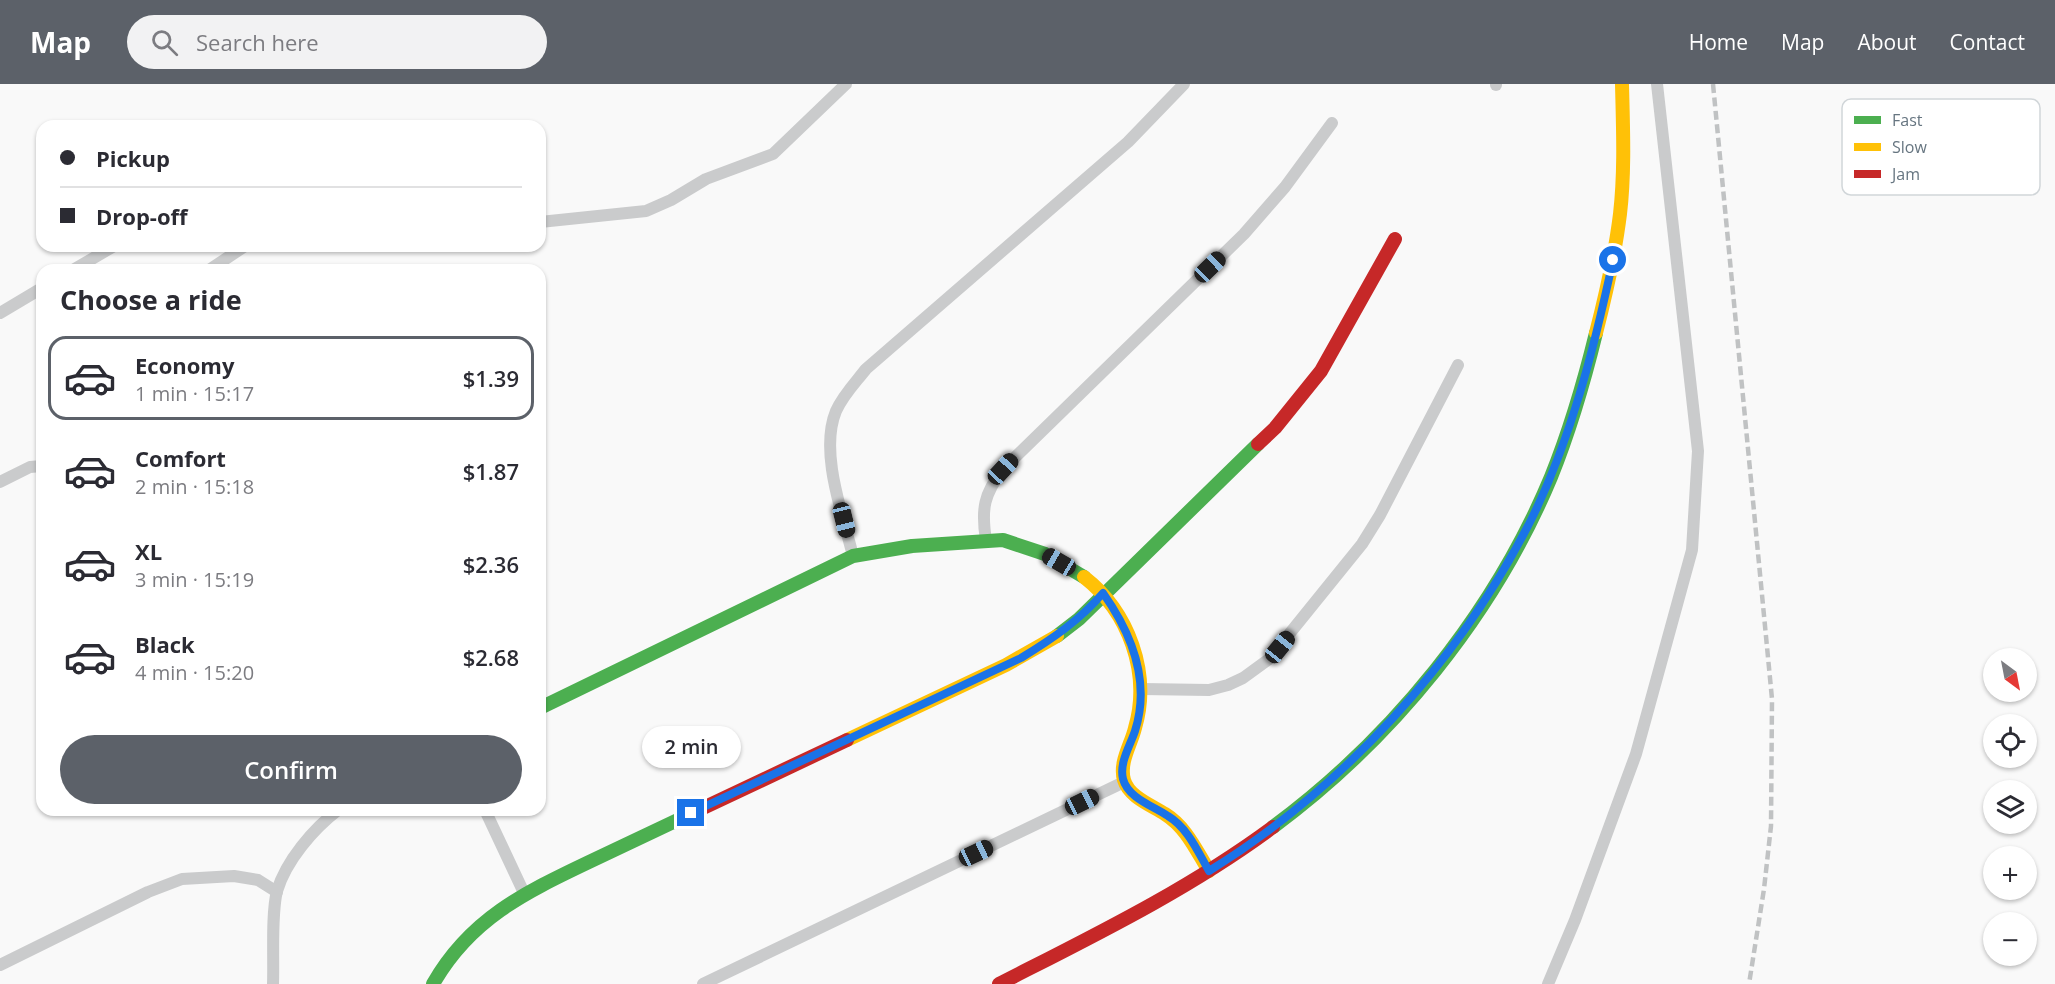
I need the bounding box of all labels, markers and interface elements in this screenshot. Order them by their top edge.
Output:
search box [127,15,547,69]
text: Map [30,23,91,61]
icon: search [148,26,181,59]
text: Search here [196,27,319,57]
text: Home [1689,28,1748,56]
text: Map [1781,28,1824,56]
text: About [1857,28,1917,56]
text: Contact [1950,28,2025,56]
legend [1842,99,2040,195]
text: Fast [1892,109,1923,131]
text: Slow [1892,136,1927,158]
text: Pickup [96,143,170,173]
text: Jam [1890,163,1920,185]
text: Drop-off [96,201,188,231]
route start [1599,246,1626,273]
car [1191,248,1229,286]
text: Choose a ride [60,281,242,318]
text: Economy [135,350,234,380]
icon: car [63,351,117,405]
text: $1.39 [463,363,519,393]
text: 1 min · 15:17 [135,380,254,407]
text: Comfort [135,443,226,473]
icon: car [63,444,117,498]
car [984,450,1022,488]
text: $1.87 [463,456,519,486]
text: 2 min · 15:18 [135,473,254,500]
car [831,500,857,540]
text: XL [135,536,162,566]
icon: car [63,537,117,591]
car [1039,545,1079,579]
text: $2.36 [463,549,519,579]
text: 3 min · 15:19 [135,566,254,593]
car [1262,627,1298,667]
text: Black [135,629,195,659]
icon: car [63,630,117,684]
text: $2.68 [463,642,519,672]
north arrow [1983,648,2037,702]
map controls [1983,648,2037,966]
text: 4 min · 15:20 [135,659,254,686]
button: locate [1983,714,2037,768]
callout: 2 min [642,726,740,768]
text: 2 min [665,733,719,760]
button: Confirm [60,735,522,804]
button: layers [1983,780,2037,834]
car [1062,786,1102,818]
route end [677,799,704,826]
car [956,837,996,869]
button: + [1983,846,2037,900]
button: − [1983,912,2037,966]

